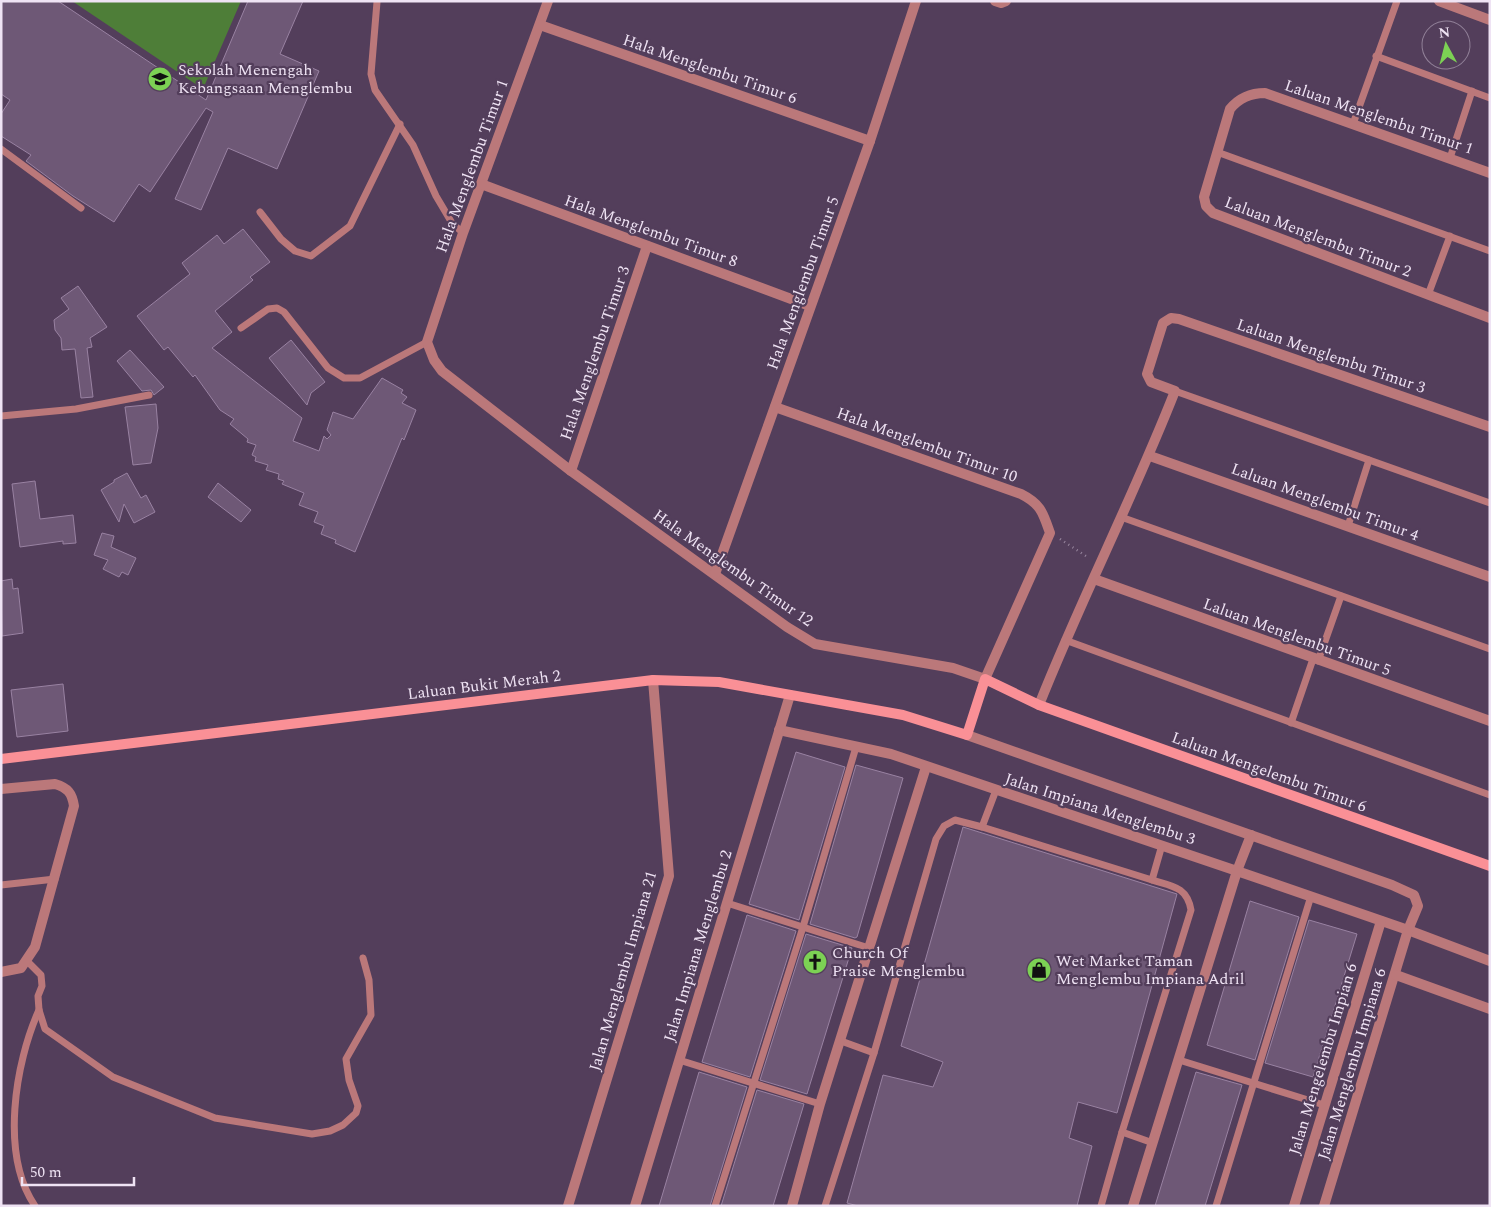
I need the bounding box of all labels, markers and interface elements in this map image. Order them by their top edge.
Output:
north arrow [1421,20,1471,70]
text: N [1438,21,1451,44]
street label: Hala Menglembu Timur 6 [620,28,800,110]
place label: Sekolah Menengah Kebangsaan Menglembu [178,58,352,100]
school or university icon: Sekolah Menengah Kebangsaan Menglembu [147,66,173,92]
street label: Laluan Menglembu Timur 1 [1281,73,1477,161]
street label: Hala Menglembu Timur 1 [429,76,515,256]
street label: Hala Menglembu Timur 8 [561,188,741,274]
street label: Laluan Menglembu Timur 2 [1221,190,1415,284]
street label: Hala Menglembu Timur 5 [760,193,846,373]
street label: Hala Menglembu Timur 3 [554,263,636,443]
street label: Laluan Menglembu Timur 3 [1233,312,1429,400]
street label: Hala Menglembu Timur 10 [833,401,1021,489]
street label: Laluan Menglembu Timur 4 [1228,457,1422,547]
street label: Hala Menglembu Timur 12 [648,503,818,633]
street label: Laluan Menglembu Timur 5 [1200,592,1394,682]
street label: Laluan Bukit Merah 2 [406,664,562,706]
street label: Laluan Mengelembu Timur 6 [1168,725,1370,819]
street label: Jalan Impiana Menglembu 3 [1002,767,1198,851]
street label: Jalan Impiana Menglembu 2 [657,847,739,1045]
street label: Jalan Menglembu Impiana 21 [583,868,663,1074]
place label: Church Of Praise Menglembu [832,941,965,983]
church icon: Church Of Praise Menglembu [802,949,828,975]
place label: Wet Market Taman Menglembu Impiana Adril [1056,949,1245,991]
shop icon: Wet Market Taman Menglembu Impiana Adril [1026,957,1052,983]
street label: Jalan Mengelembu Impian 6 [1282,960,1364,1158]
street label: Jalan Menglembu Impiana 6 [1311,965,1393,1163]
scale bar [22,1154,135,1186]
text: 50 m [30,1161,62,1184]

